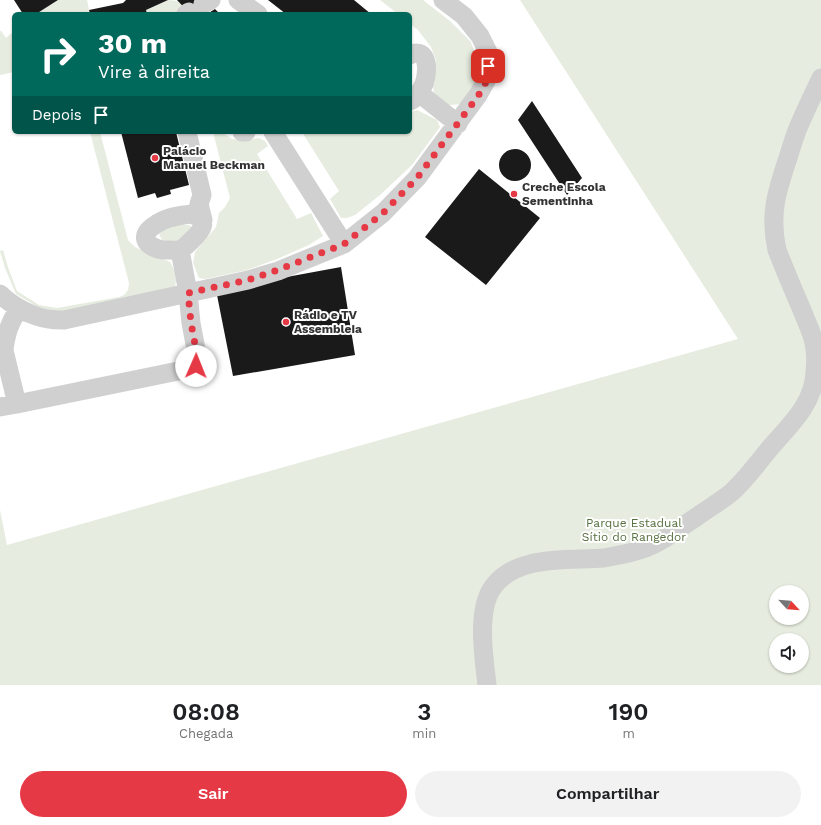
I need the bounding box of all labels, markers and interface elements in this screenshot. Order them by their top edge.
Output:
text: 30 m [98,27,167,60]
icon: right [32,28,84,80]
pin [471,49,505,83]
icon: arrive [477,55,499,77]
text: Vire à direita [98,61,210,82]
icon: arrive [90,104,112,126]
text: Depois [32,106,82,124]
place label: Palácio Manuel Beckman [163,144,265,172]
marker: Palácio Manuel Beckman [150,153,160,163]
place label: Creche Escola Sementinha [522,180,606,208]
marker: Creche Escola Sementinha [509,189,519,199]
place label: Rádio e TV Assembleia [294,308,362,336]
marker: Rádio e TV Assembleia [281,317,291,327]
position arrow [175,345,217,387]
park label: Parque Estadual Sítio do Rangedor [582,516,686,544]
north arrow [769,585,809,625]
map controls [769,585,809,673]
button: sound [769,633,809,673]
text: 08:08 [172,698,240,726]
text: 3 [417,698,431,726]
text: 190 [609,698,649,726]
text: Chegada [179,726,233,741]
text: min [412,726,436,741]
text: m [622,726,635,741]
button: Sair [20,771,407,817]
button: Compartilhar [415,771,801,817]

